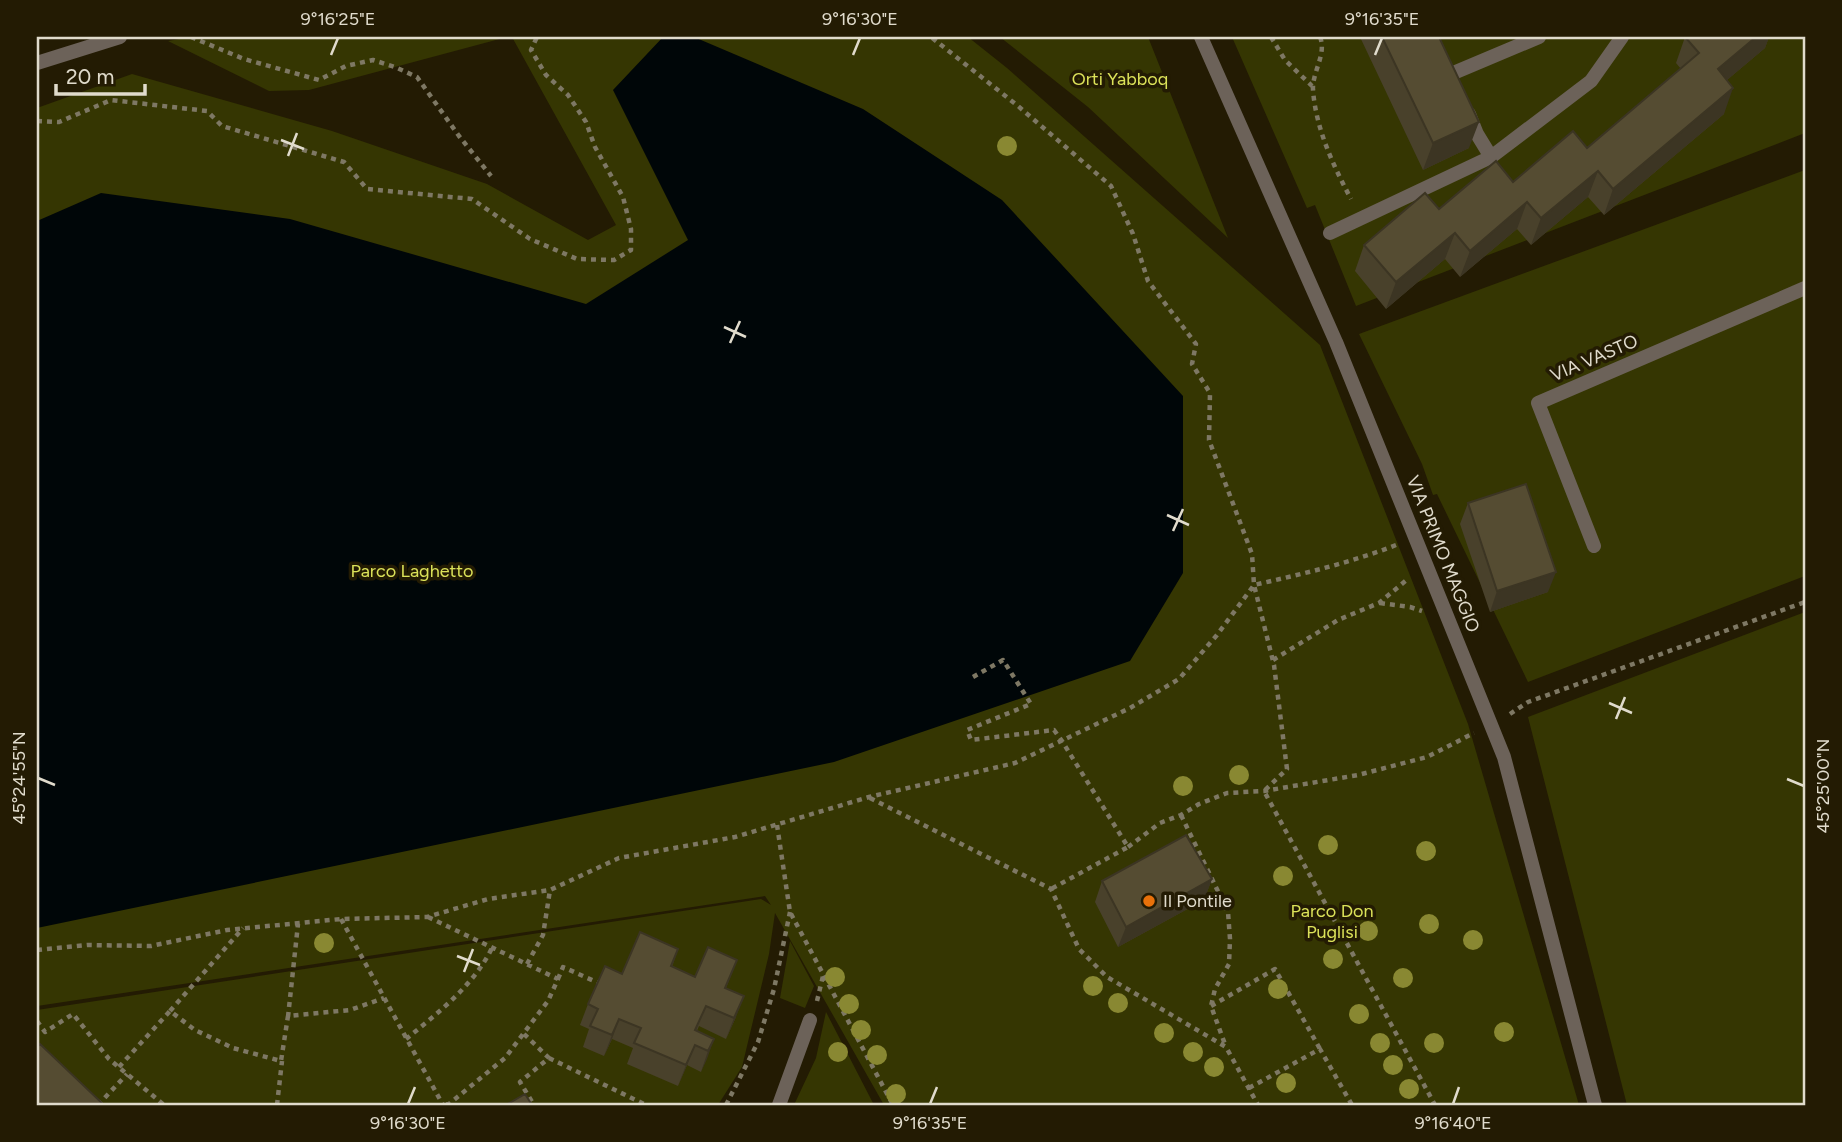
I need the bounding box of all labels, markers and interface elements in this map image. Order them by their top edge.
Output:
text: 9°16'25"E [301,8,375,30]
text: 9°16'30"E [822,8,898,30]
text: 9°16'35"E [1345,8,1419,30]
scale bar [56,52,145,96]
text: 20 m [66,64,114,89]
park label: Orti Yabboq [1072,68,1168,90]
street label: VIA VASTO [1547,330,1641,386]
street label: VIA PRIMO MAGGIO [1402,472,1484,636]
park label: Parco Laghetto [350,560,474,582]
text: 45°24'55"N [8,731,30,825]
text: 45°25'00"N [1812,739,1834,833]
place label: Il Pontile [1163,890,1232,912]
marker: Il Pontile [1141,893,1157,909]
park label: Parco Don Puglisi [1291,900,1374,943]
text: 9°16'30"E [370,1112,446,1134]
text: 9°16'35"E [893,1112,967,1134]
text: 9°16'40"E [1414,1112,1492,1134]

